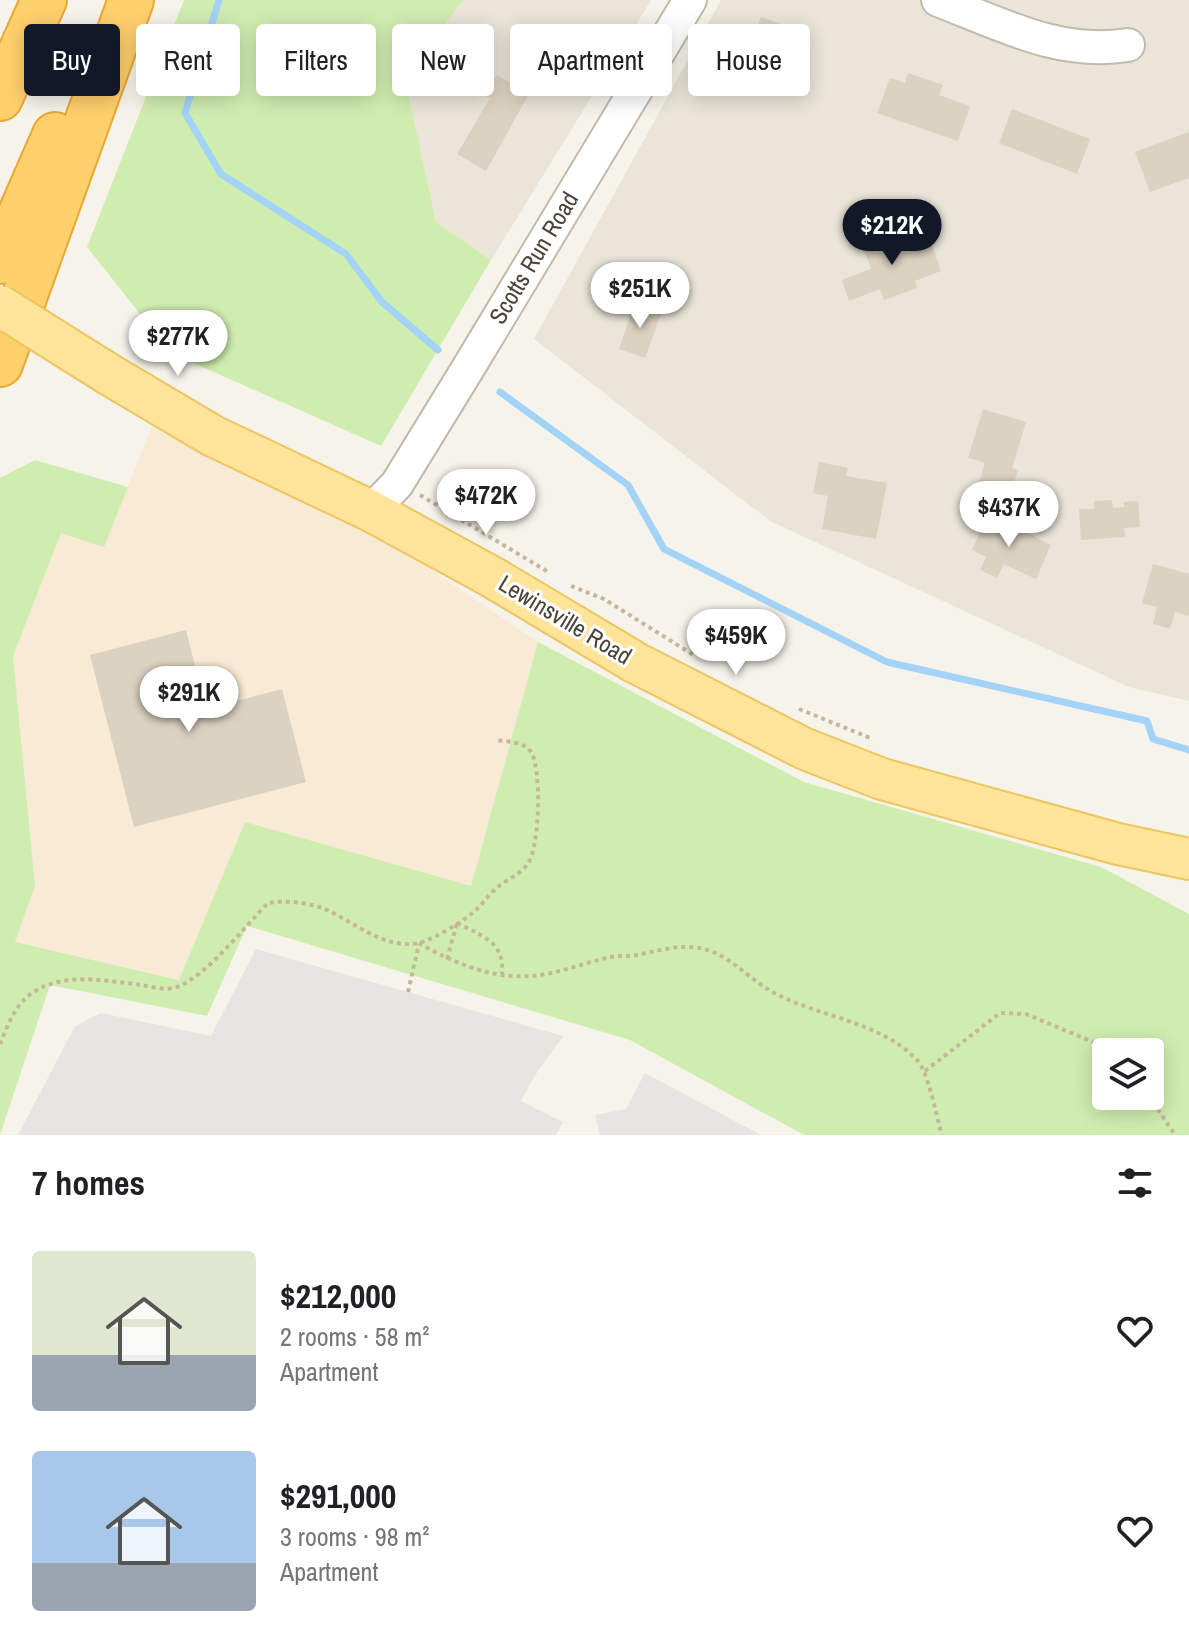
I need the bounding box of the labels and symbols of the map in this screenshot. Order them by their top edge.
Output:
street label: Scotts Run Road [481,185,585,329]
pin: $212K [836,199,948,267]
pin: $251K [584,262,696,330]
pin: $277K [122,310,234,378]
pin: $472K [430,469,542,537]
pin: $437K [953,481,1065,549]
street label: Lewinsville Road [493,567,638,671]
pin: $459K [680,609,792,677]
pin: $291K [133,666,245,734]

